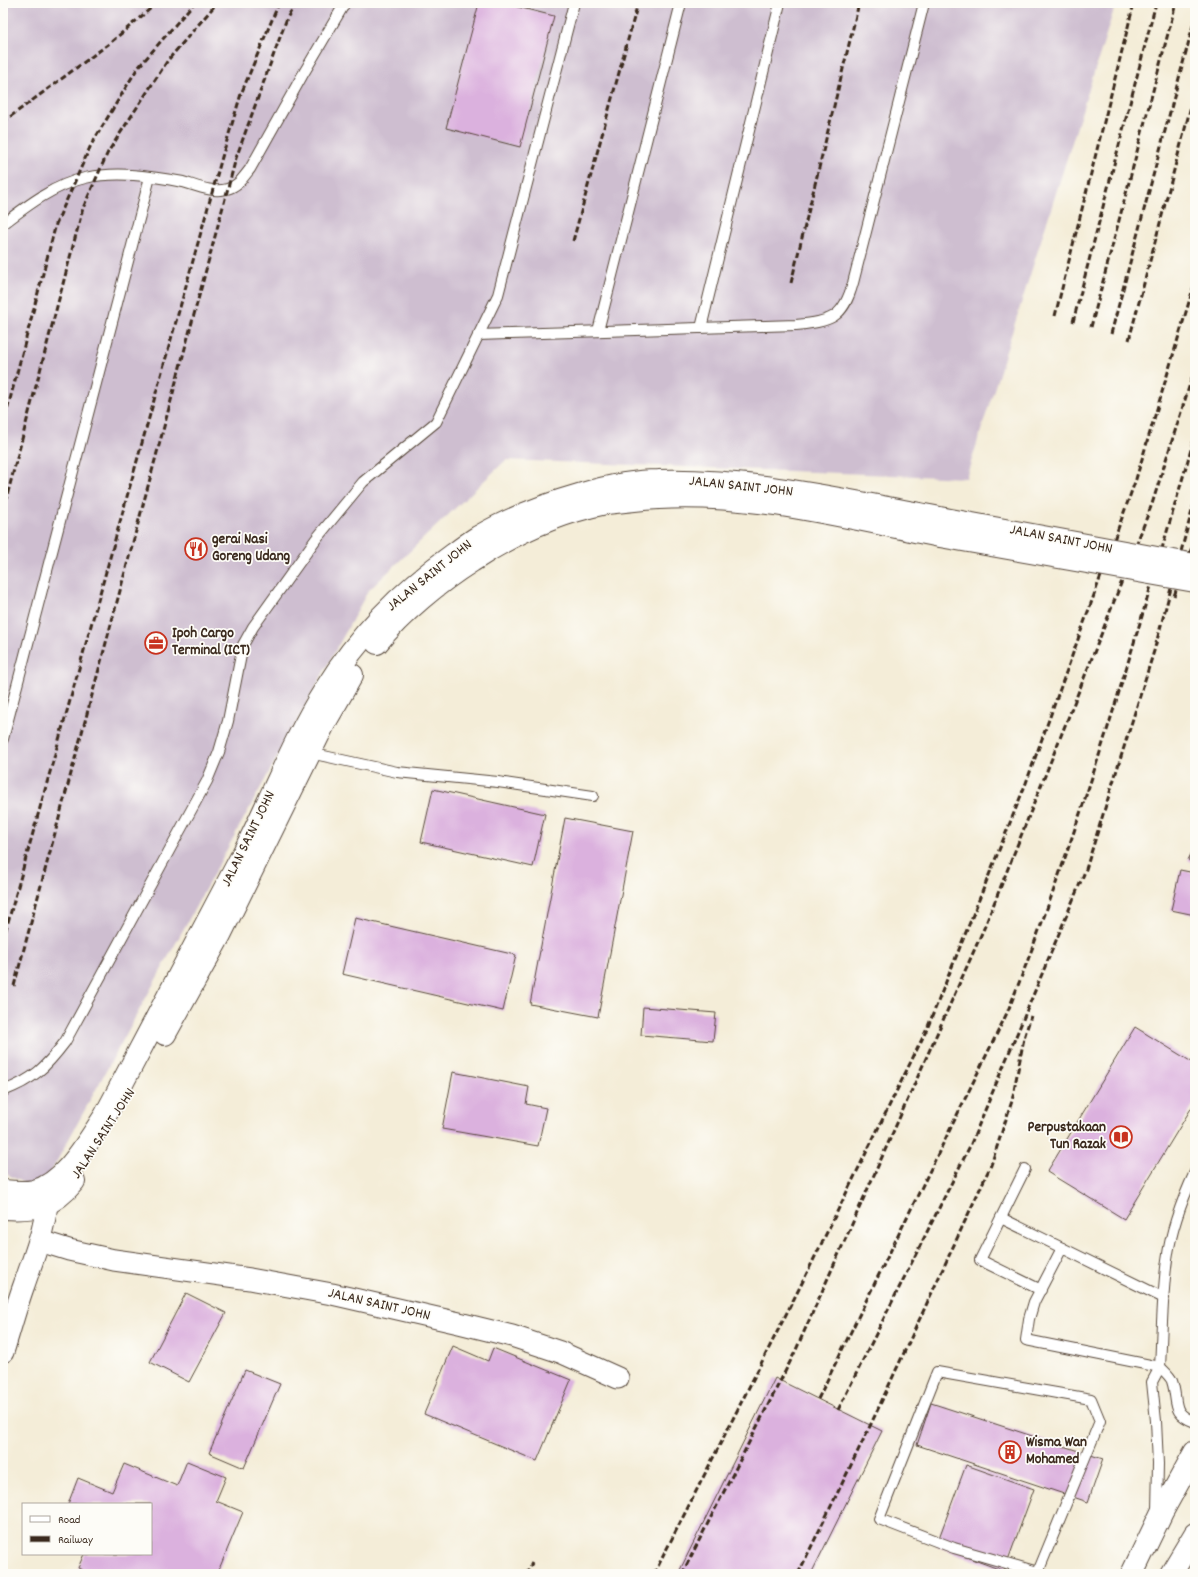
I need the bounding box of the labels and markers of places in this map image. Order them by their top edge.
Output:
place label: gerai Nasi Goreng Udang [212,529,291,568]
restaurant icon: gerai Nasi Goreng Udang [183,536,209,562]
place label: Ipoh Cargo Terminal (ICT) [172,623,250,662]
office icon: Ipoh Cargo Terminal (ICT) [143,630,169,656]
place label: Perpustakaan Tun Razak [1028,1117,1106,1156]
library icon: Perpustakaan Tun Razak [1108,1124,1134,1150]
place label: Wisma Wan Mohamed [1026,1432,1087,1471]
building icon: Wisma Wan Mohamed [997,1439,1023,1465]

